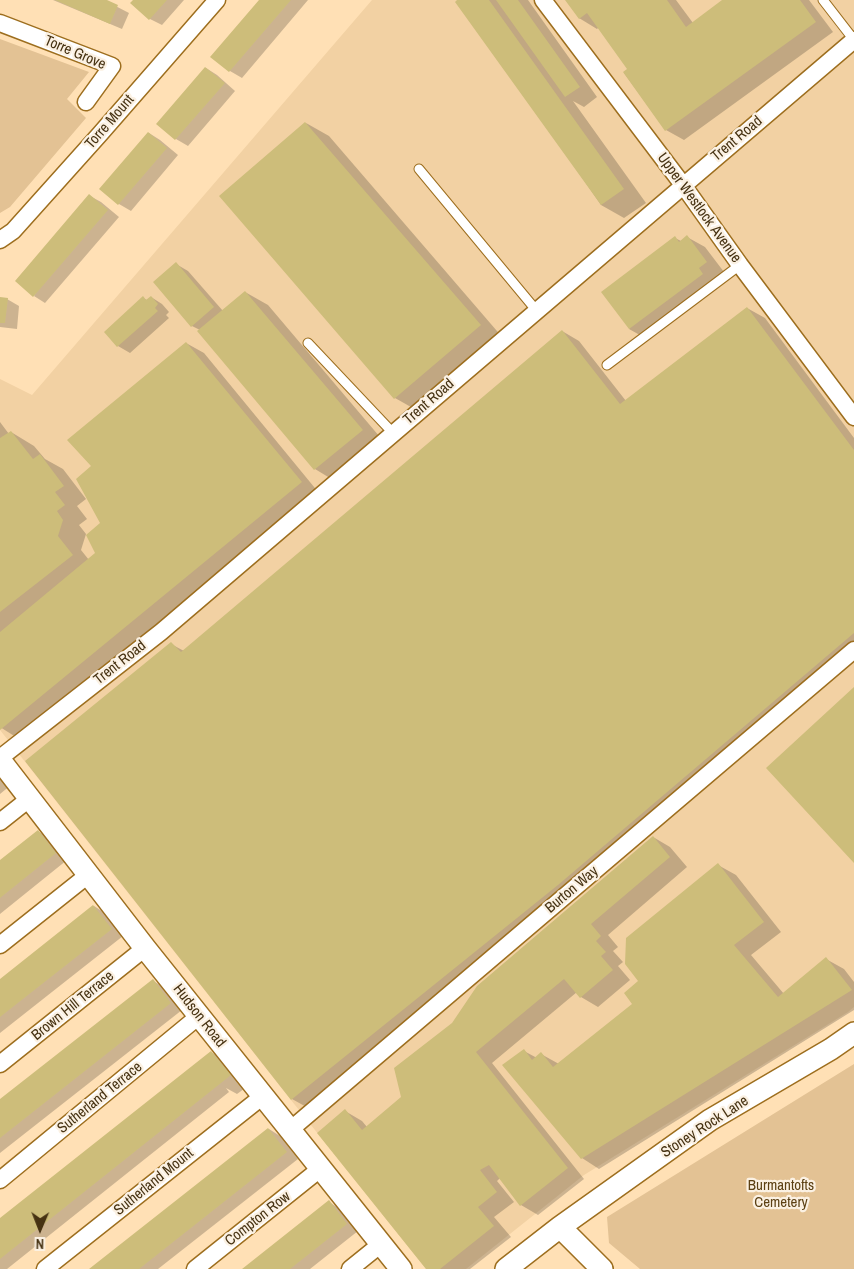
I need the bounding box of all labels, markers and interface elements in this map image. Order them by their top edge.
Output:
street label: Torre Grove [42,32,108,74]
street label: Torre Mount [82,91,138,153]
street label: Trent Road [708,112,766,166]
street label: Upper Westlock Avenue [653,150,745,266]
street label: Trent Road [400,375,458,429]
street label: Trent Road [90,637,150,689]
street label: Burton Way [542,863,602,917]
street label: Brown Hill Terrace [28,967,118,1045]
street label: Hudson Road [169,981,229,1051]
street label: Sutherland Terrace [54,1058,146,1138]
street label: Stoney Rock Lane [658,1092,752,1162]
street label: Sutherland Mount [111,1144,197,1220]
park label: Burmantofts Cemetery [748,1177,814,1212]
street label: Compton Row [222,1188,294,1250]
north arrow [15,1204,65,1254]
text: N [35,1235,44,1253]

